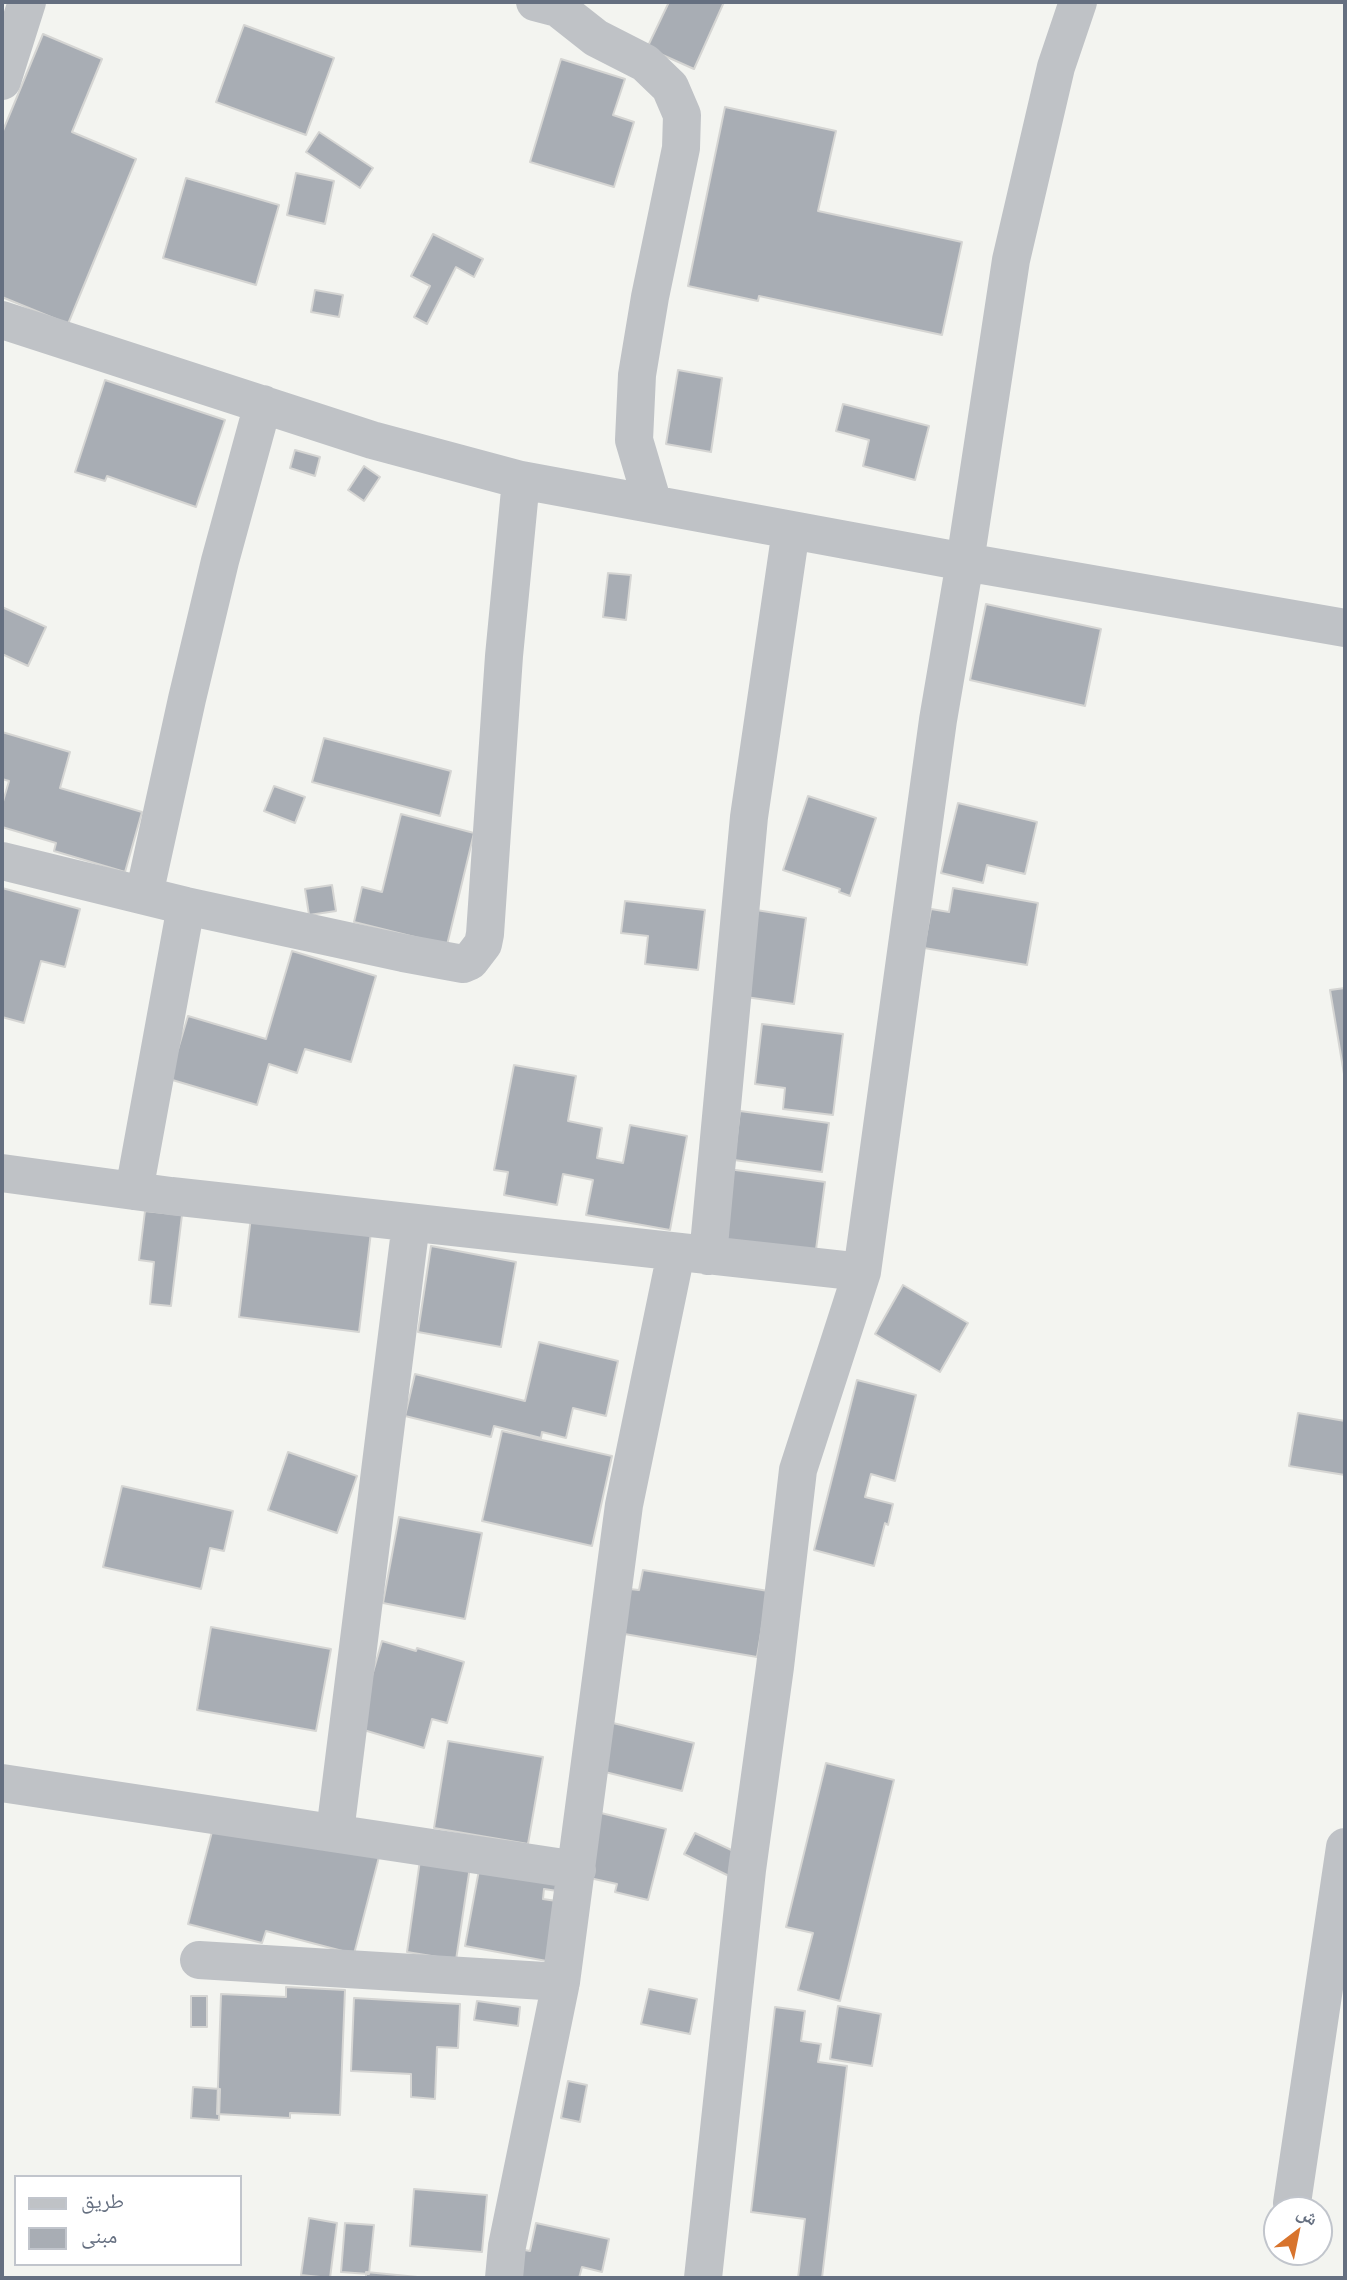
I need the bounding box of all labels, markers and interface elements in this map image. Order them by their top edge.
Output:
legend [14,2175,242,2266]
text: طريق [81,2188,124,2213]
north arrow [1263,2196,1333,2266]
text: ش [1294,2200,1322,2230]
text: مبنى [81,2223,117,2248]

